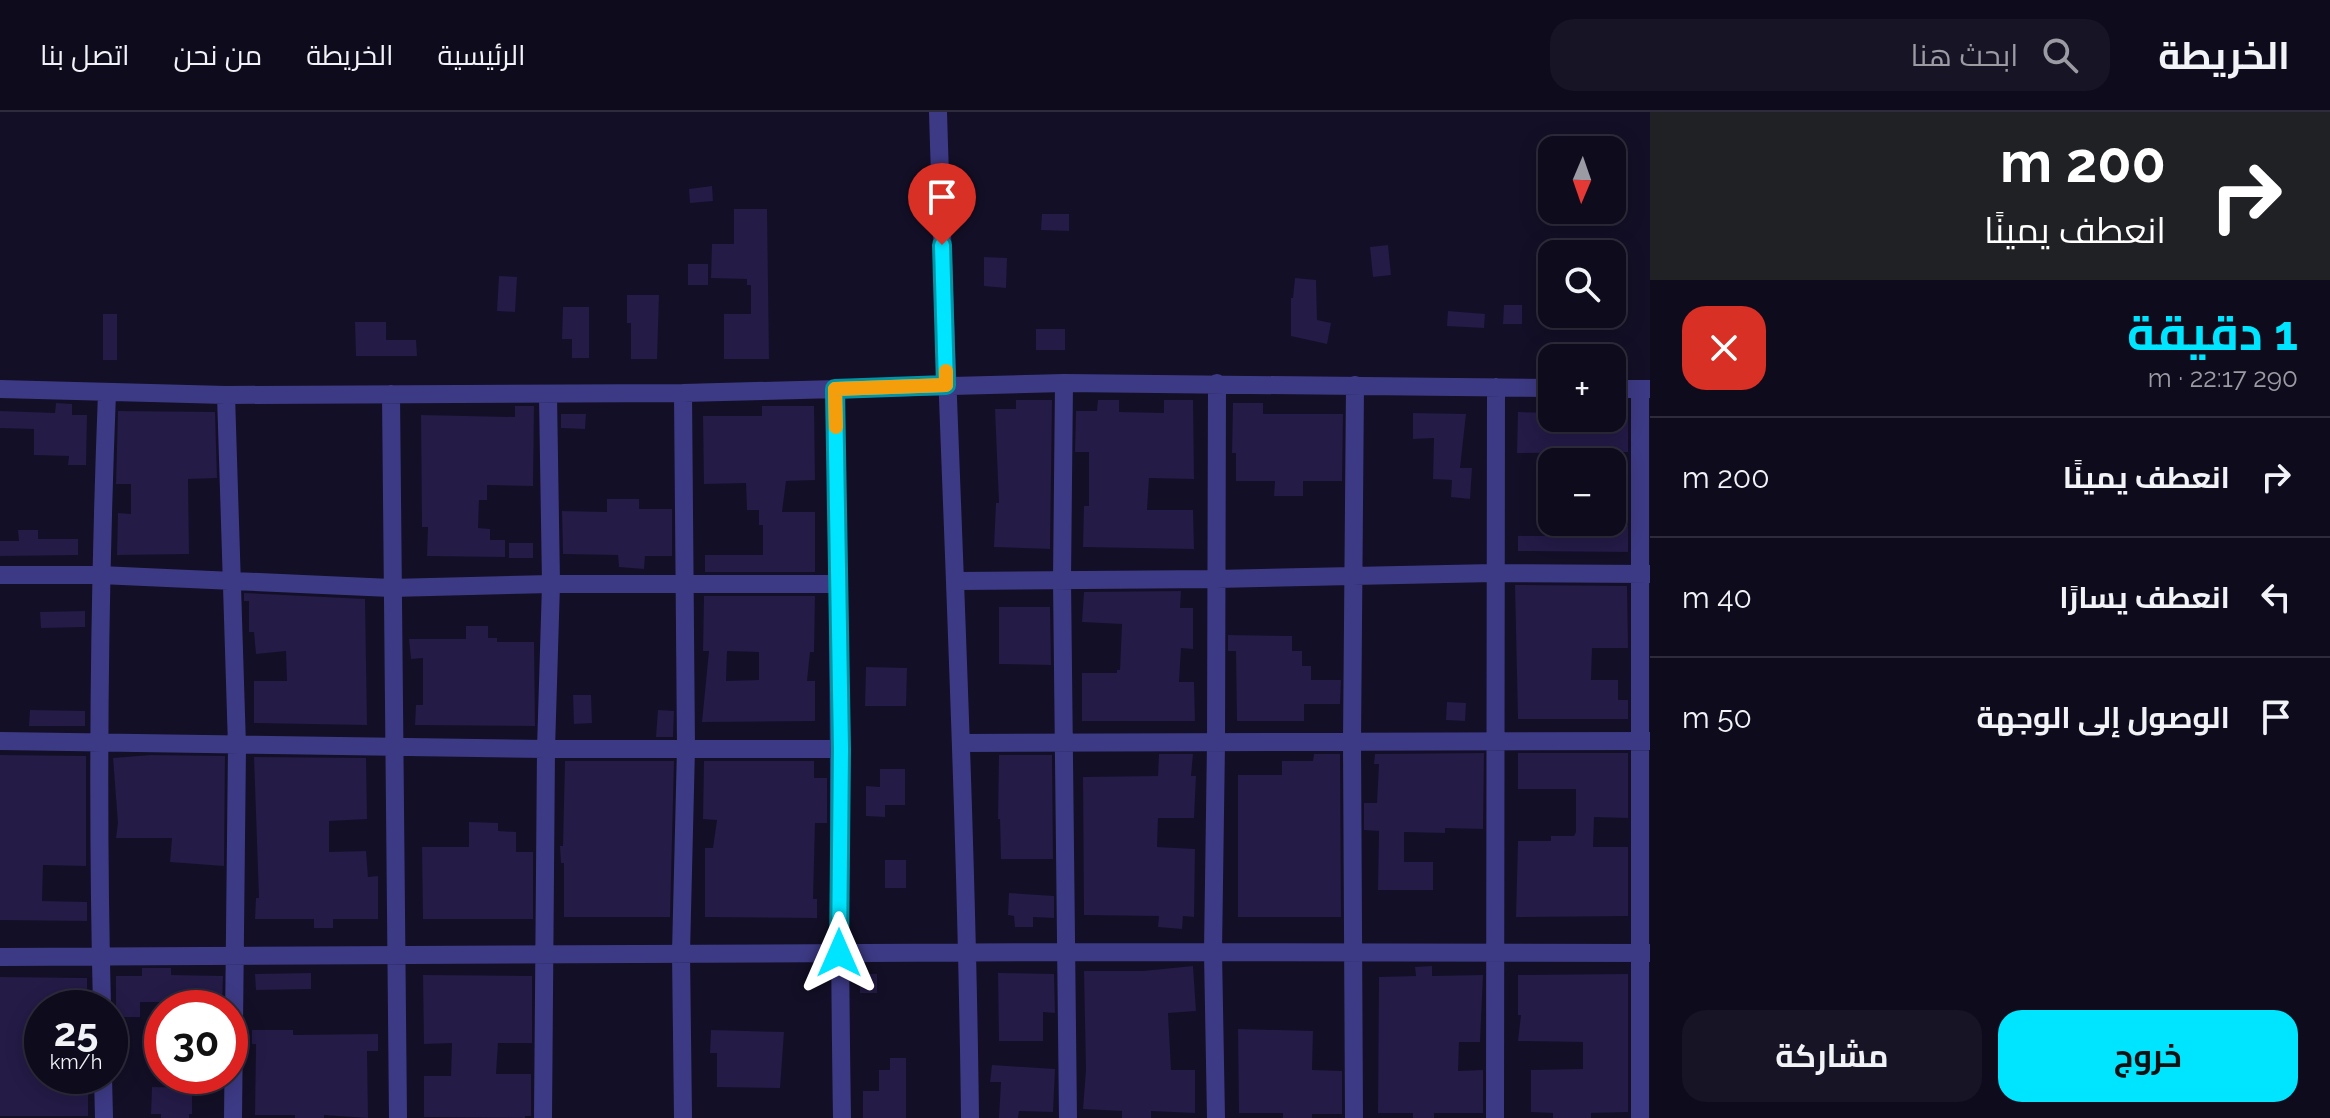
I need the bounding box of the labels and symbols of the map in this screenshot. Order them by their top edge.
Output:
north arrow [1538,136,1626,224]
pin [908,163,976,245]
position arrow [797,911,881,995]
speed limit sign: 30 [144,990,248,1094]

